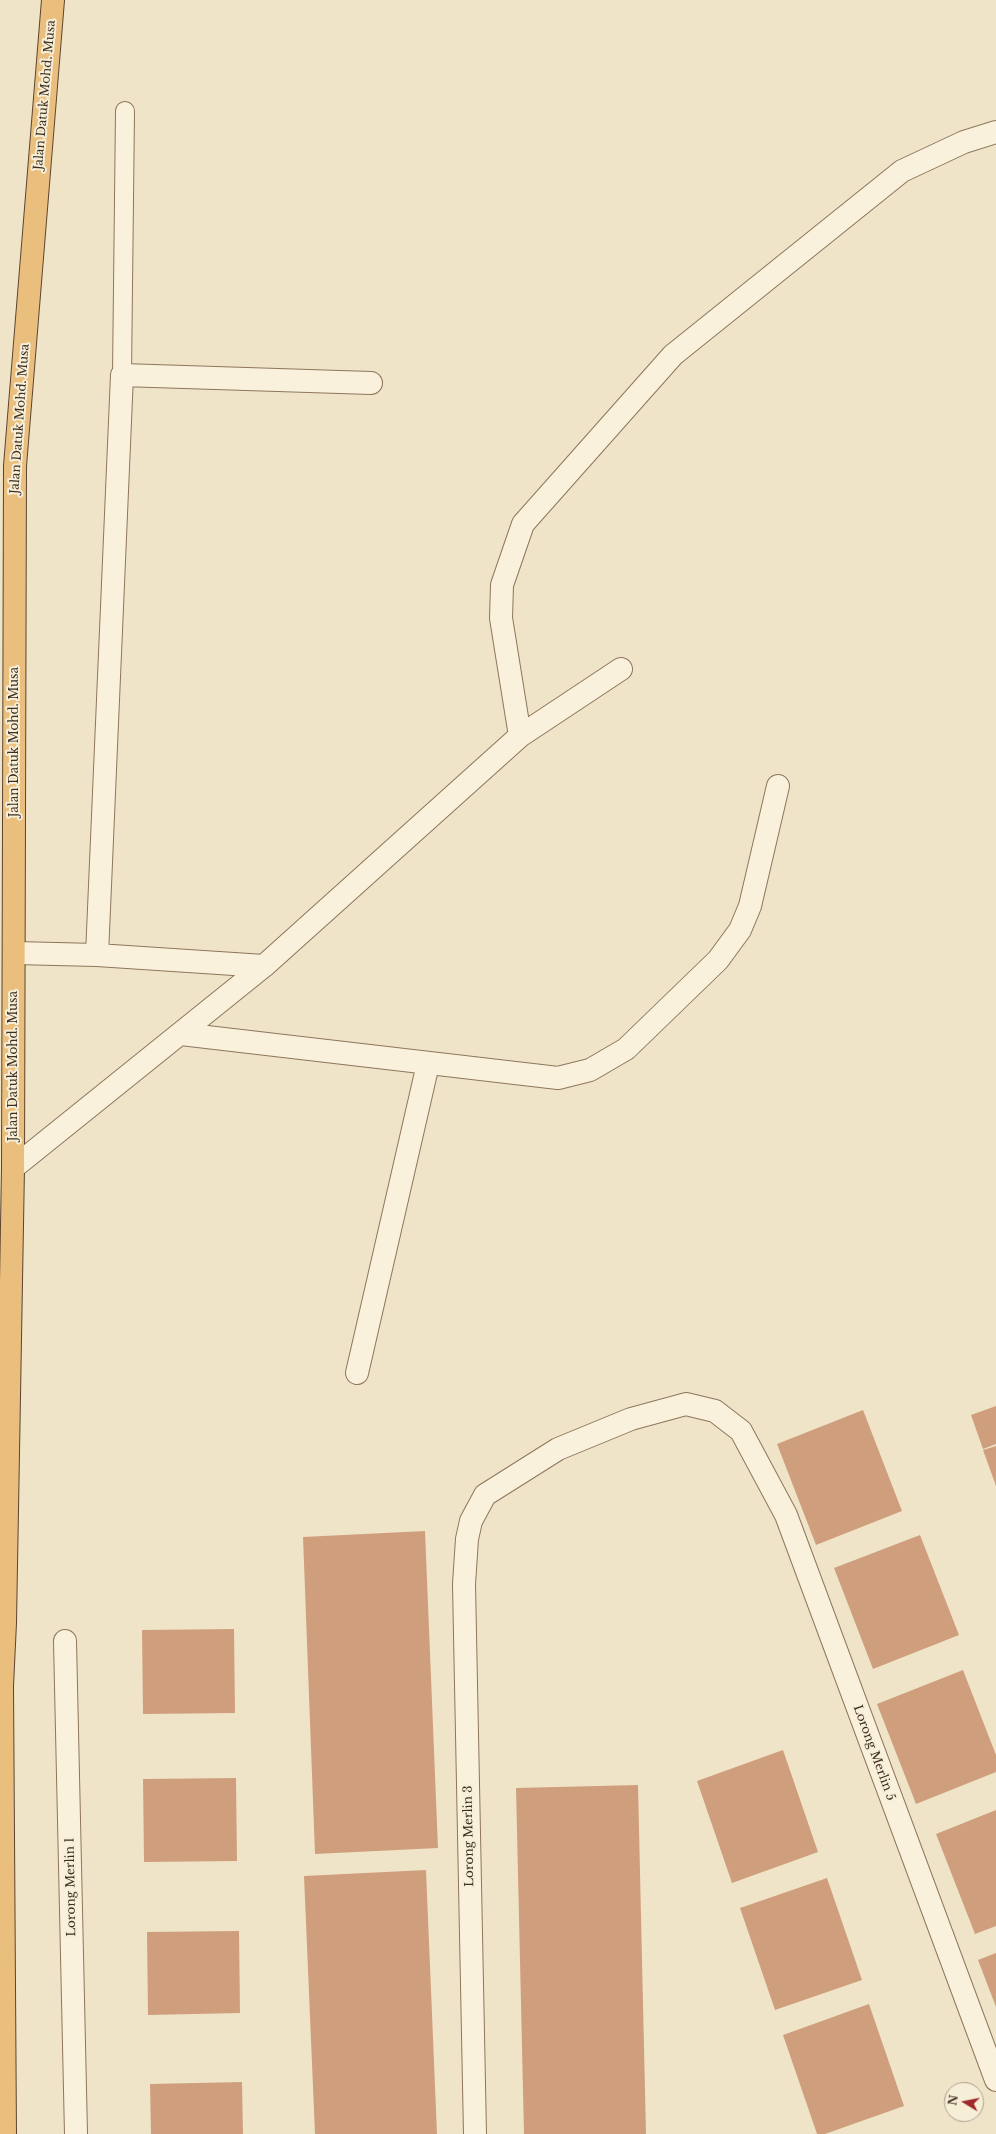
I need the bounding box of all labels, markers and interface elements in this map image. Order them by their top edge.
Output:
street label: Jalan Datuk Mohd. Musa [31,19,59,171]
street label: Jalan Datuk Mohd. Musa [8,343,32,495]
street label: Jalan Datuk Mohd. Musa [8,667,22,817]
street label: Jalan Datuk Mohd. Musa [7,991,21,1141]
street label: Lorong Merlin 5 [850,1703,898,1803]
street label: Lorong Merlin 3 [461,1785,477,1887]
street label: Lorong Merlin 1 [63,1837,79,1937]
north arrow [944,2082,984,2122]
text: N [945,2094,961,2106]

